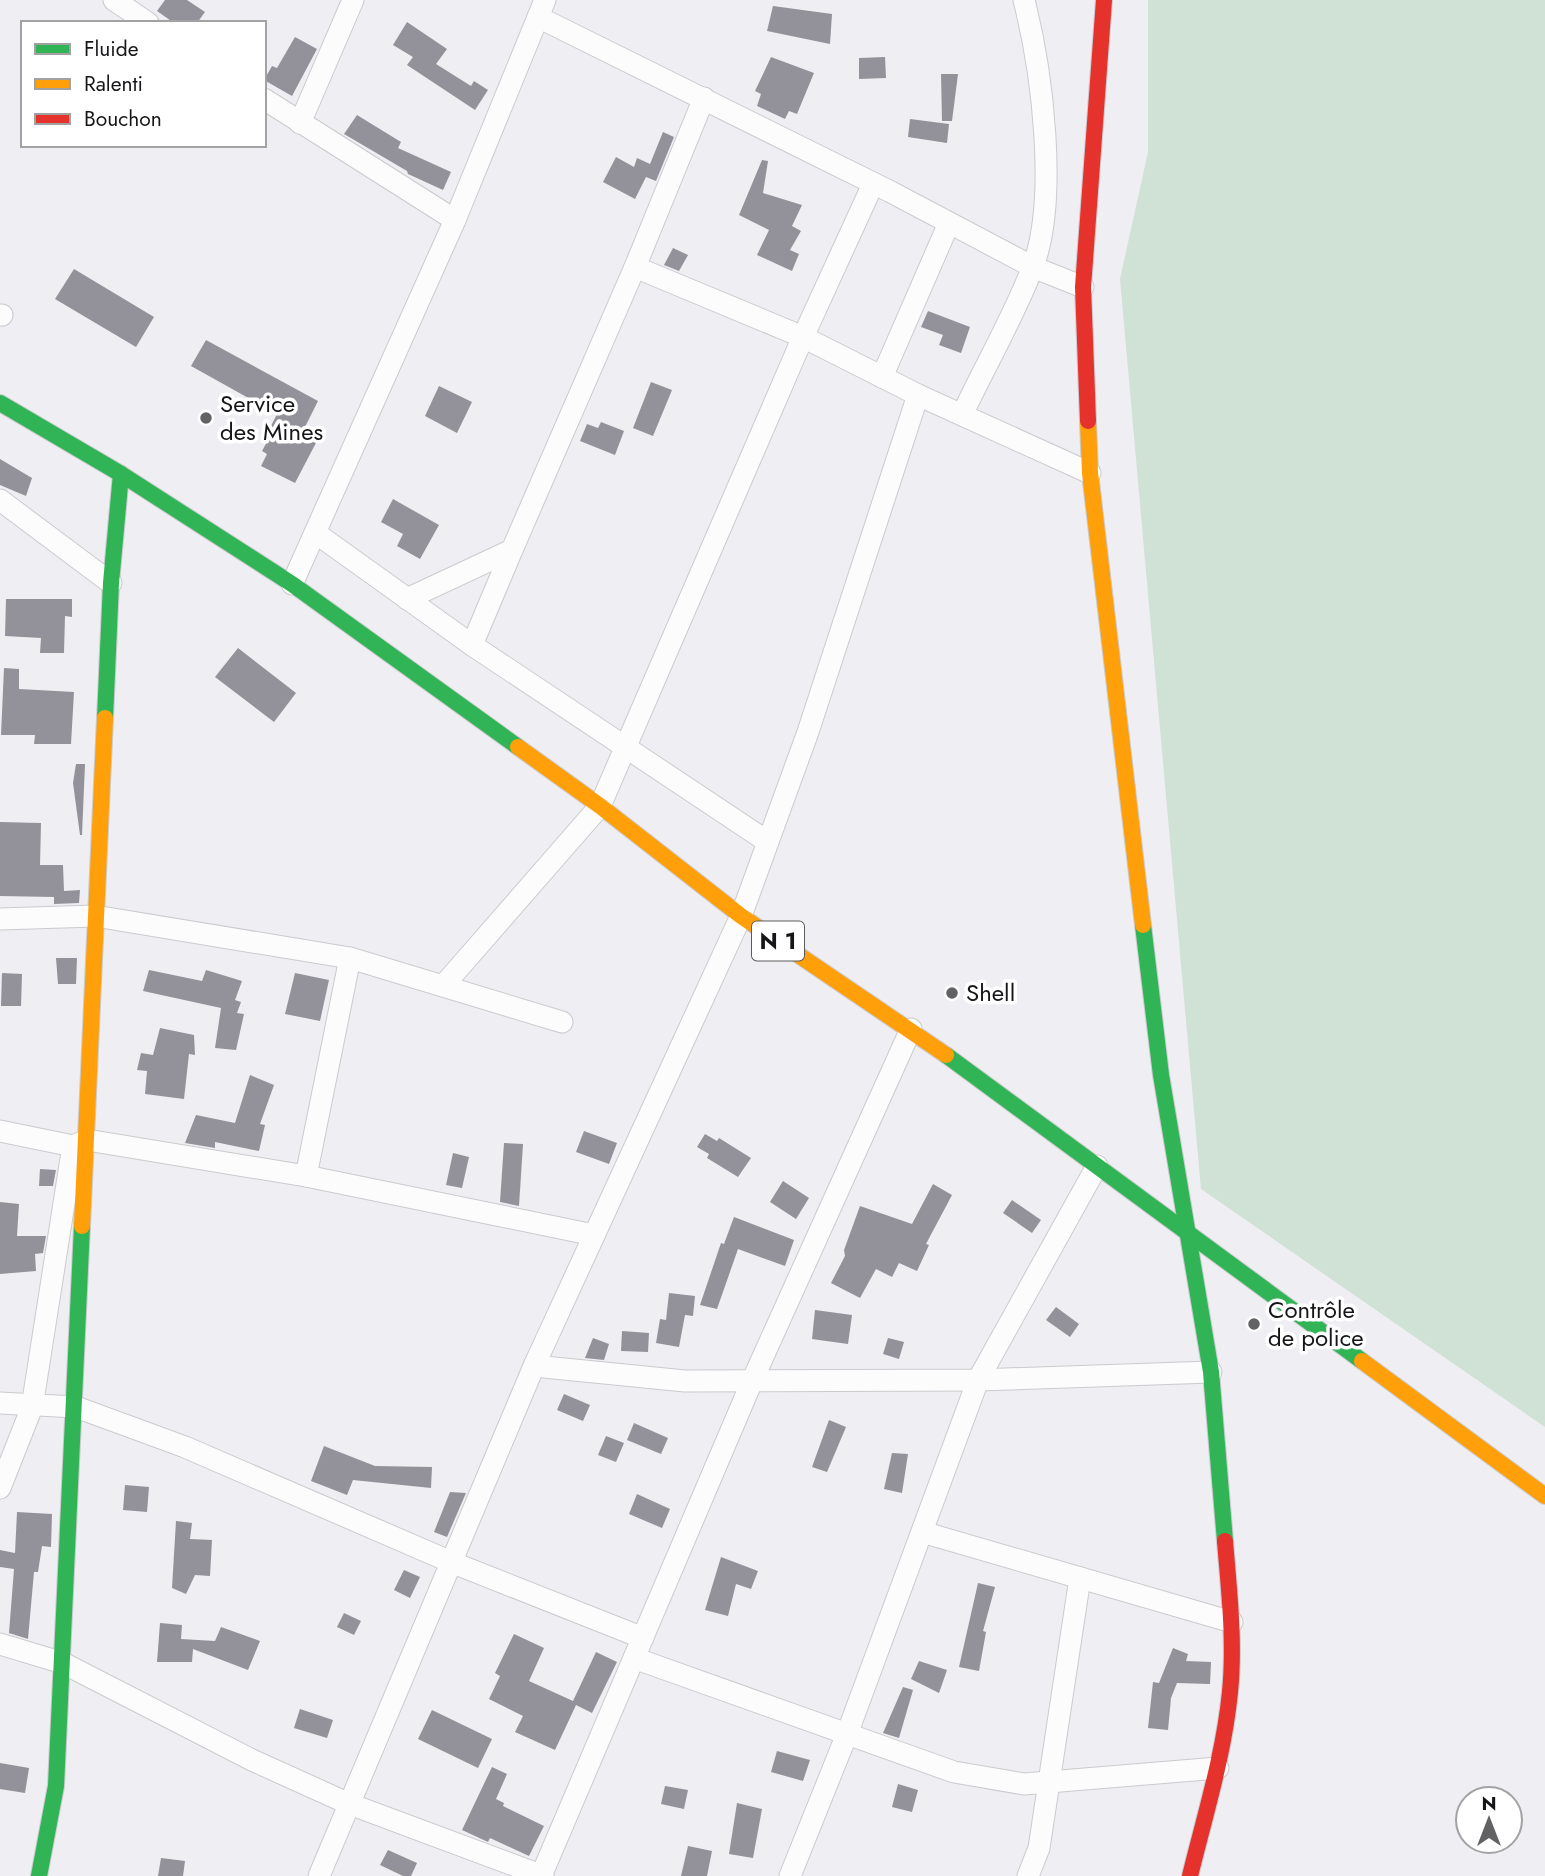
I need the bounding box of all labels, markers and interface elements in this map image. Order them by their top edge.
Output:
legend [21,21,266,147]
text: Fluide [84,34,139,64]
text: Ralenti [84,69,143,99]
text: Bouchon [84,104,162,134]
place label: Service des Mines [220,386,323,449]
marker: Service des Mines [198,410,214,426]
road number: N 1 [752,922,804,960]
place label: Shell [966,975,1015,1010]
marker: Shell [944,985,960,1001]
place label: Contrôle de police [1268,1292,1364,1355]
marker: Contrôle de police [1246,1316,1262,1332]
north arrow [1454,1785,1524,1855]
text: N [1481,1790,1497,1817]

